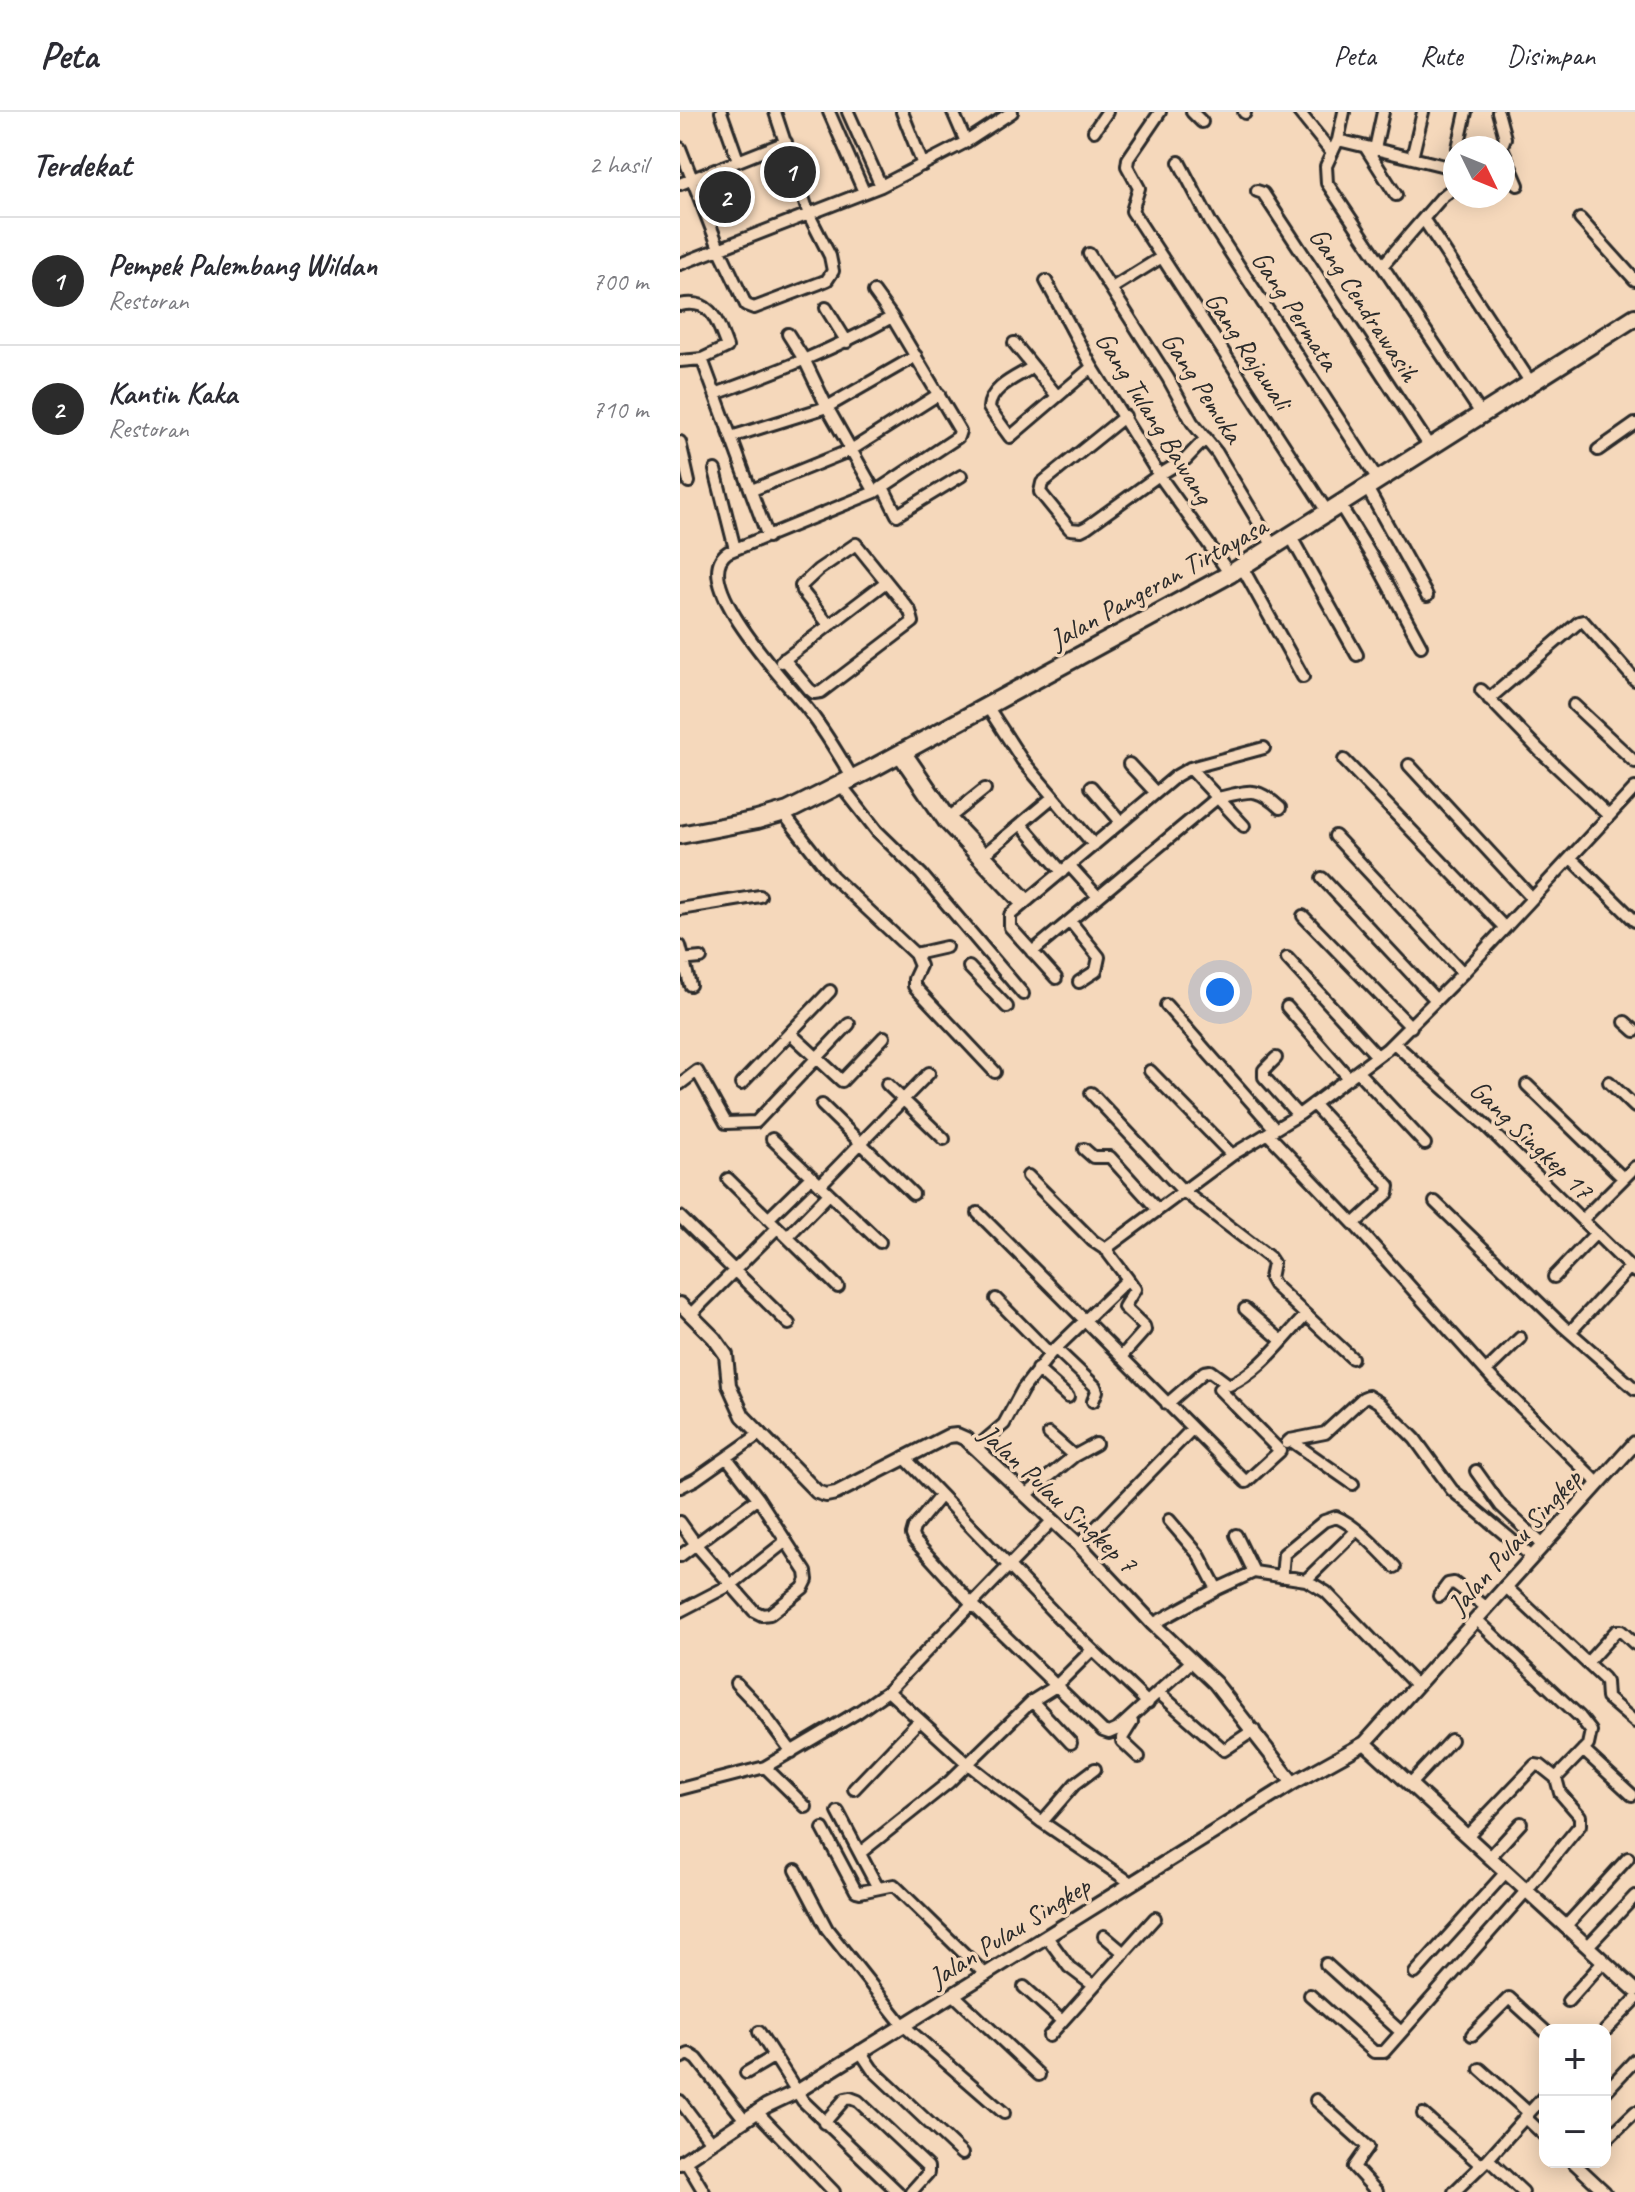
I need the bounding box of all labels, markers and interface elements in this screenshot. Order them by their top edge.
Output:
text: Peta [40,32,98,79]
text: Peta [1334,38,1376,73]
text: Rute [1420,38,1463,73]
text: Disimpan [1507,38,1595,73]
north arrow [1443,136,1515,208]
pin: 1 [764,142,816,202]
text: Terdekat [32,143,131,186]
text: 2 hasil [588,148,648,181]
pin: 2 [699,167,751,227]
street label: Gang Cendrawasih [1302,220,1428,389]
street label: Gang Permata [1244,244,1348,378]
text: Pempek Palembang Wildan [108,246,377,284]
text: 1 [52,265,64,298]
text: 700 m [592,265,648,298]
text: Restoran [108,284,189,317]
street label: Gang Rajawali [1197,284,1302,419]
street label: Gang Tulang Bawang [1088,325,1223,512]
street label: Gang Pemuka [1154,325,1252,451]
text: Kantin Kaka [108,374,237,412]
text: 2 [52,393,64,426]
text: 710 m [592,393,648,426]
text: Restoran [108,412,189,445]
street label: Jalan Pangeran Tirtayasa [1042,507,1275,658]
your location [1200,972,1240,1012]
street label: Gang Singkep 17 [1463,1072,1602,1208]
street label: Jalan Pulau Singkep 7 [971,1415,1146,1581]
street label: Jalan Pulau Singkep [1439,1460,1590,1623]
street label: Jalan Pulau Singkep [920,1867,1098,1996]
map controls [1539,2024,1611,2168]
button: + [1539,2024,1611,2096]
button: − [1539,2096,1611,2168]

